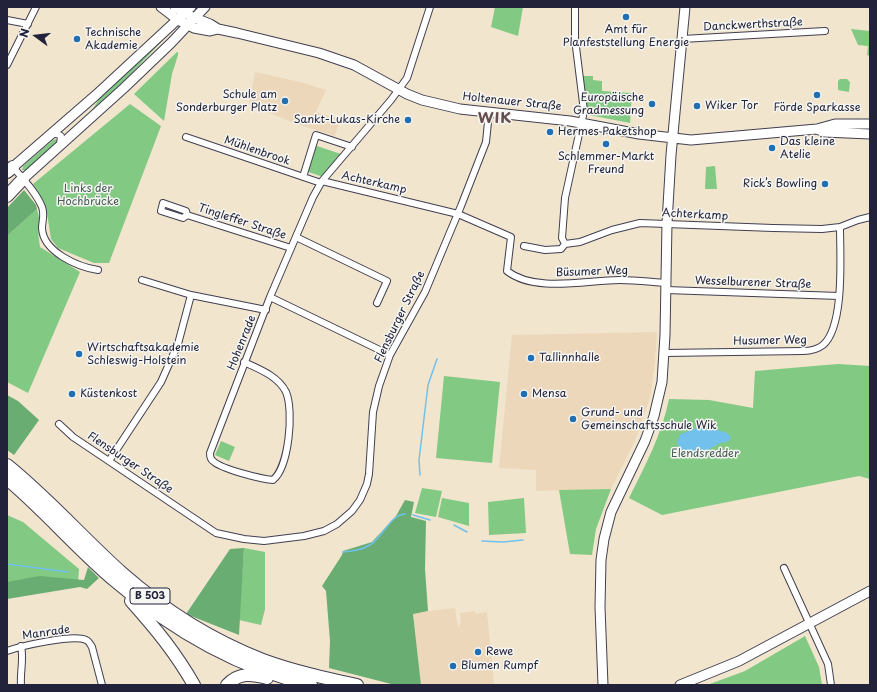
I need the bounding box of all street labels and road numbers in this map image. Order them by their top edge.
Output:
street label: Danckwerthstraße [703,16,803,34]
street label: Holtenauer Straße [462,90,562,114]
street label: Mühlenbrook [222,134,292,168]
street label: Achterkamp [340,169,408,197]
street label: Tingleffer Straße [196,201,288,243]
street label: Achterkamp [662,207,728,223]
street label: Büsumer Weg [556,264,628,280]
street label: Flensburger Straße [372,269,428,365]
street label: Wesselburener Straße [695,274,811,292]
street label: Hohenrade [225,314,259,372]
street label: Husumer Weg [733,334,807,348]
street label: Flensburger Straße [85,429,175,497]
road number: B 503 [130,588,170,604]
street label: Manrade [21,623,71,643]

